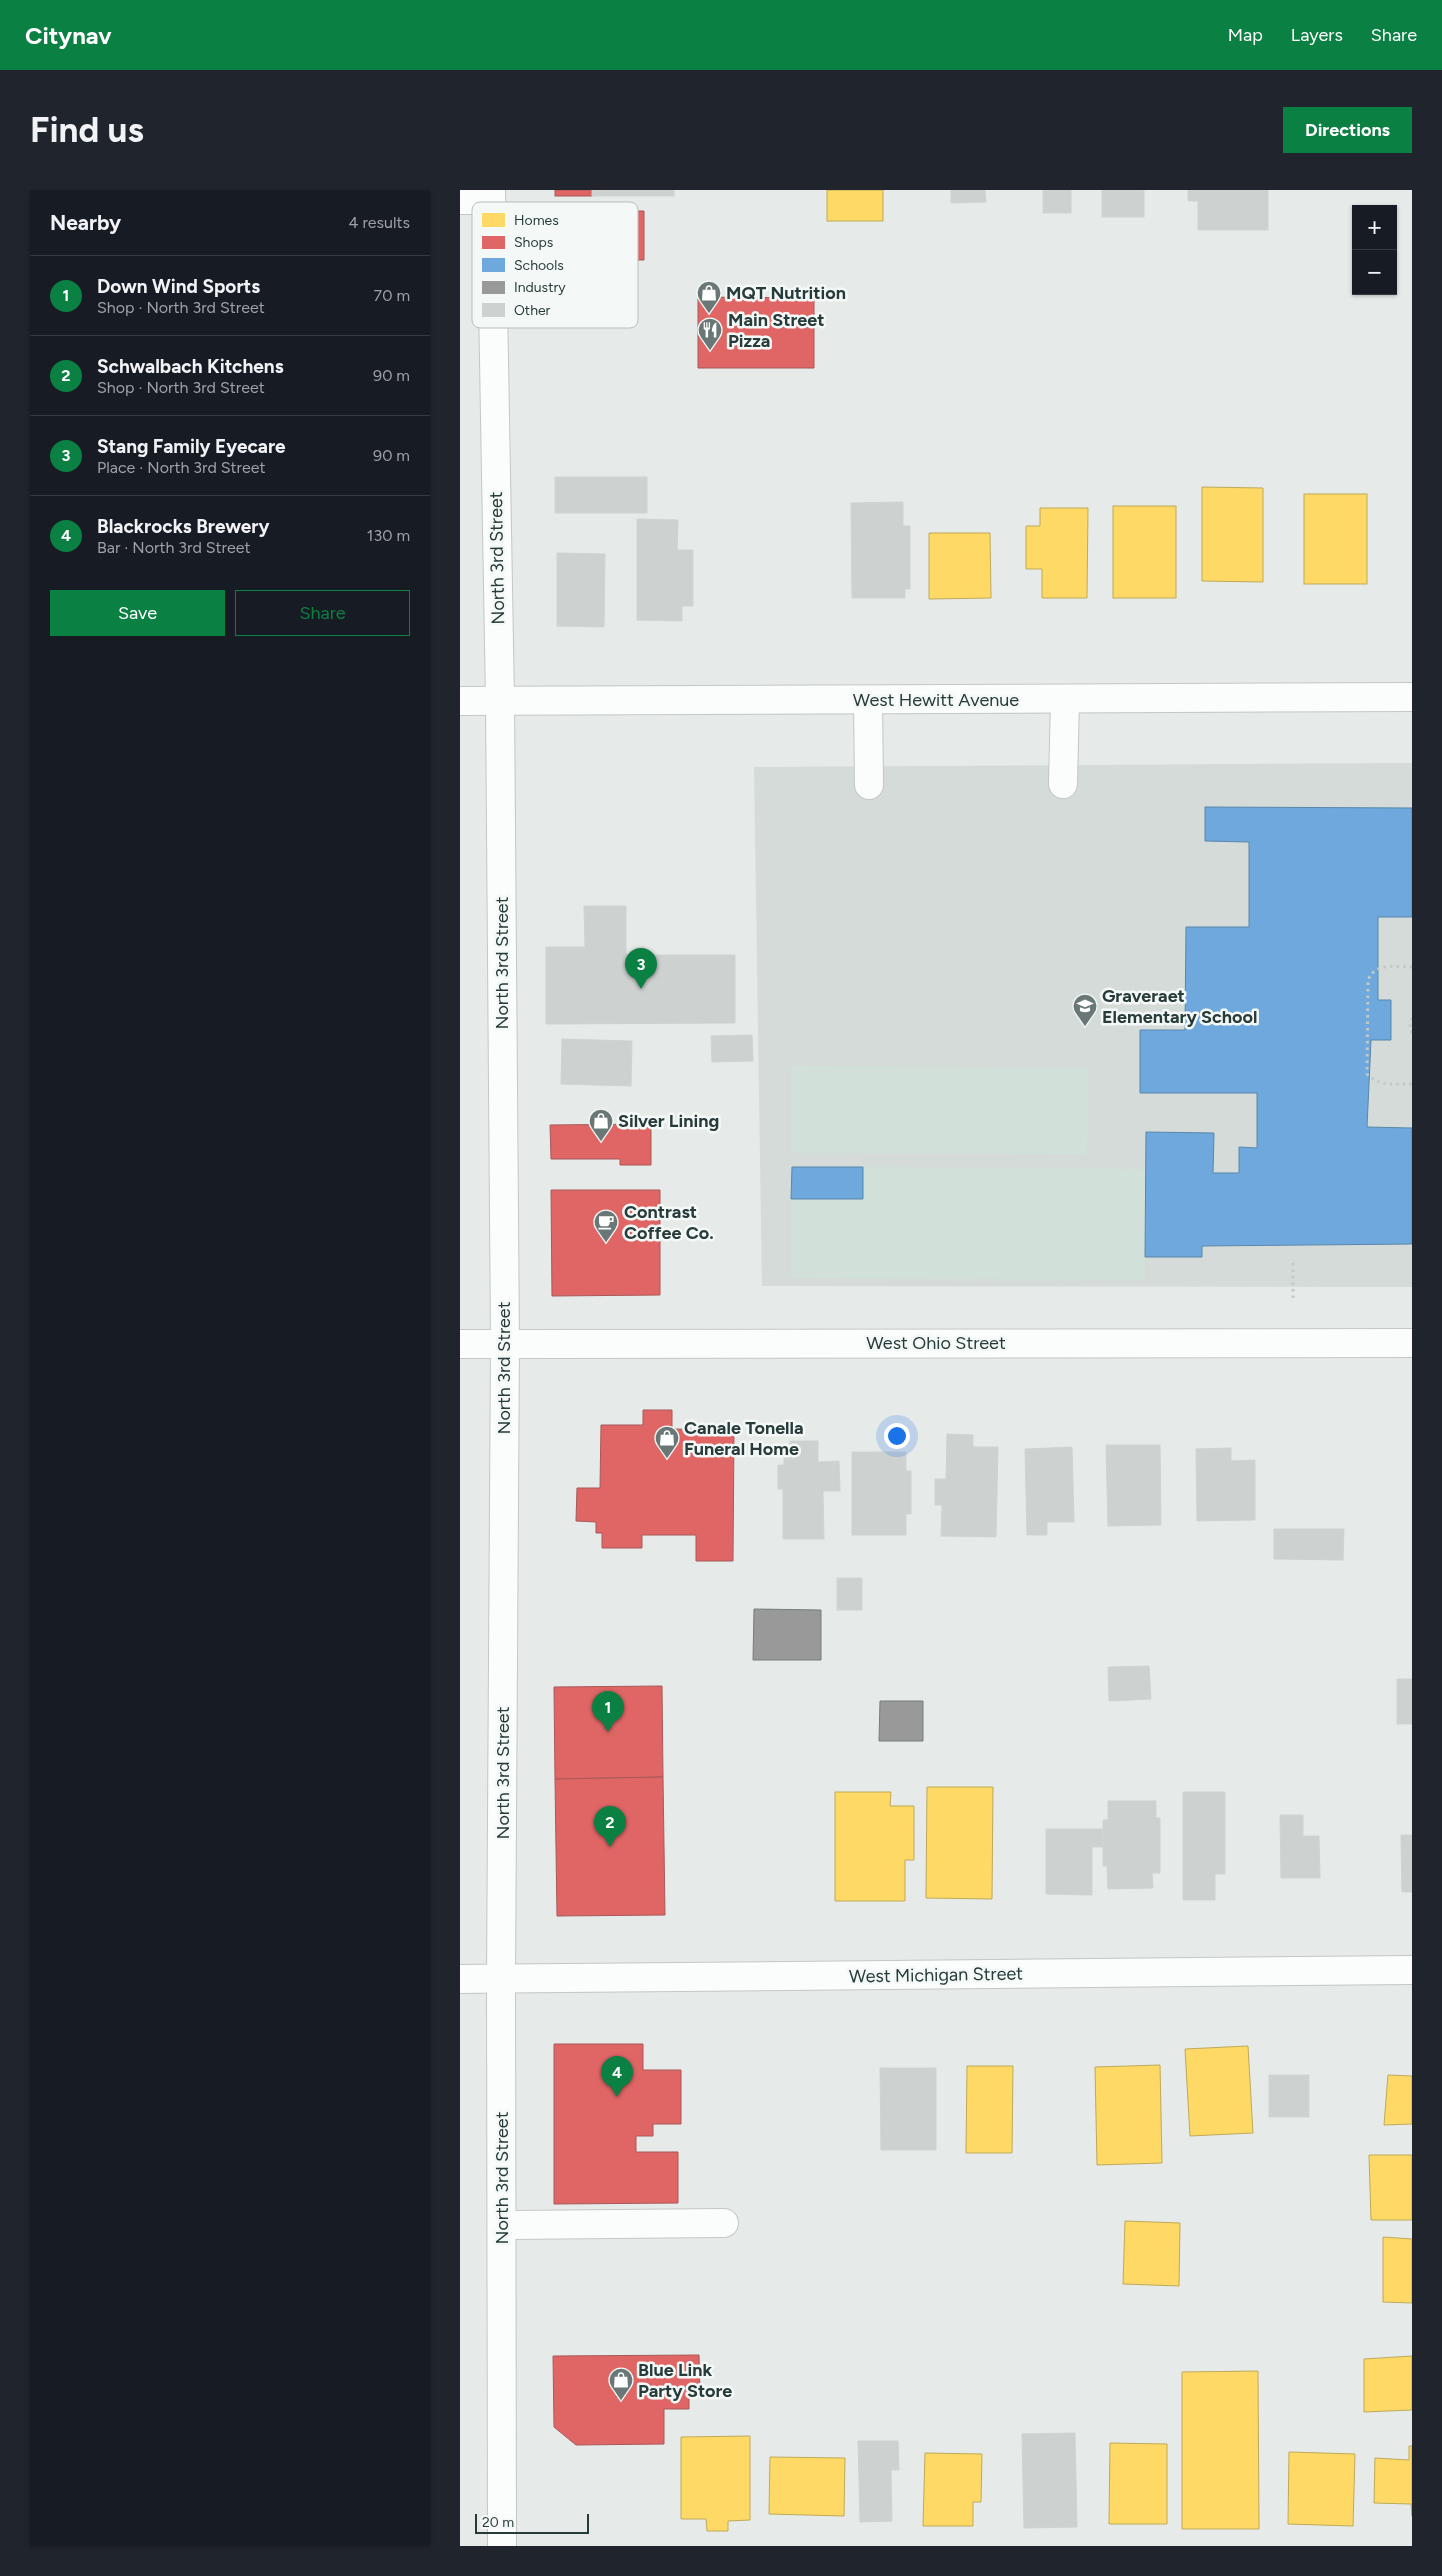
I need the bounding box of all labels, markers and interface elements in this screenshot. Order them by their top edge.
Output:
text: Citynav [25,21,112,50]
text: Map [1228,24,1263,46]
text: Layers [1291,24,1343,46]
text: Share [1371,24,1417,46]
button: Directions [1283,107,1412,153]
text: Find us [30,109,144,151]
legend [472,202,638,328]
map controls [1352,205,1397,295]
button: + [1352,205,1397,250]
text: Nearby [50,210,121,235]
text: Homes [514,212,559,229]
text: 4 results [349,213,410,232]
text: Shops [514,234,553,251]
button: − [1352,250,1397,295]
text: Schools [514,257,564,274]
text: Down Wind Sports [97,275,260,298]
text: Industry [514,279,566,296]
shop icon: MQT Nutrition [696,280,722,314]
place label: MQT Nutrition [726,282,846,304]
text: 1 [63,286,69,305]
text: 70 m [374,286,410,305]
text: Shop · North 3rd Street [97,298,265,317]
text: Other [514,302,551,319]
place label: Main Street Pizza [728,309,824,352]
restaurant icon: Main Street Pizza [697,317,723,351]
text: Schwalbach Kitchens [97,355,284,378]
text: 2 [61,366,71,385]
text: 90 m [373,366,410,385]
text: Shop · North 3rd Street [97,378,265,397]
text: Stang Family Eyecare [97,435,286,458]
text: 3 [62,446,70,465]
text: 90 m [373,446,410,465]
text: Place · North 3rd Street [97,458,266,477]
street label: North 3rd Street [485,491,509,625]
text: Blackrocks Brewery [97,515,269,538]
text: 4 [61,526,71,545]
text: 130 m [367,526,410,545]
text: Bar · North 3rd Street [97,538,251,557]
button: Save [50,590,225,636]
button: Share [235,590,410,636]
street label: West Hewitt Avenue [853,689,1019,711]
street label: North 3rd Street [491,896,513,1030]
pin: 3 [625,948,657,989]
place label: Graveraet Elementary School [1102,985,1257,1028]
school or university icon: Graveraet Elementary School [1072,993,1098,1027]
shop icon: Silver Lining [588,1108,614,1142]
place label: Silver Lining [618,1110,719,1132]
place label: Contrast Coffee Co. [624,1201,714,1244]
cafe icon: Contrast Coffee Co. [593,1209,619,1243]
street label: North 3rd Street [493,1301,515,1435]
street label: West Ohio Street [866,1332,1006,1354]
place label: Canale Tonella Funeral Home [684,1417,804,1460]
your location [884,1423,910,1449]
shop icon: Canale Tonella Funeral Home [654,1425,680,1459]
pin: 1 [592,1691,624,1732]
street label: North 3rd Street [492,1706,514,1840]
pin: 2 [594,1806,626,1847]
street label: West Michigan Street [849,1962,1023,1988]
pin: 4 [601,2056,633,2097]
street label: North 3rd Street [491,2111,513,2245]
place label: Blue Link Party Store [638,2359,732,2402]
shop icon: Blue Link Party Store [608,2367,634,2401]
scale bar [475,2511,589,2534]
text: 20 m [482,2514,514,2531]

